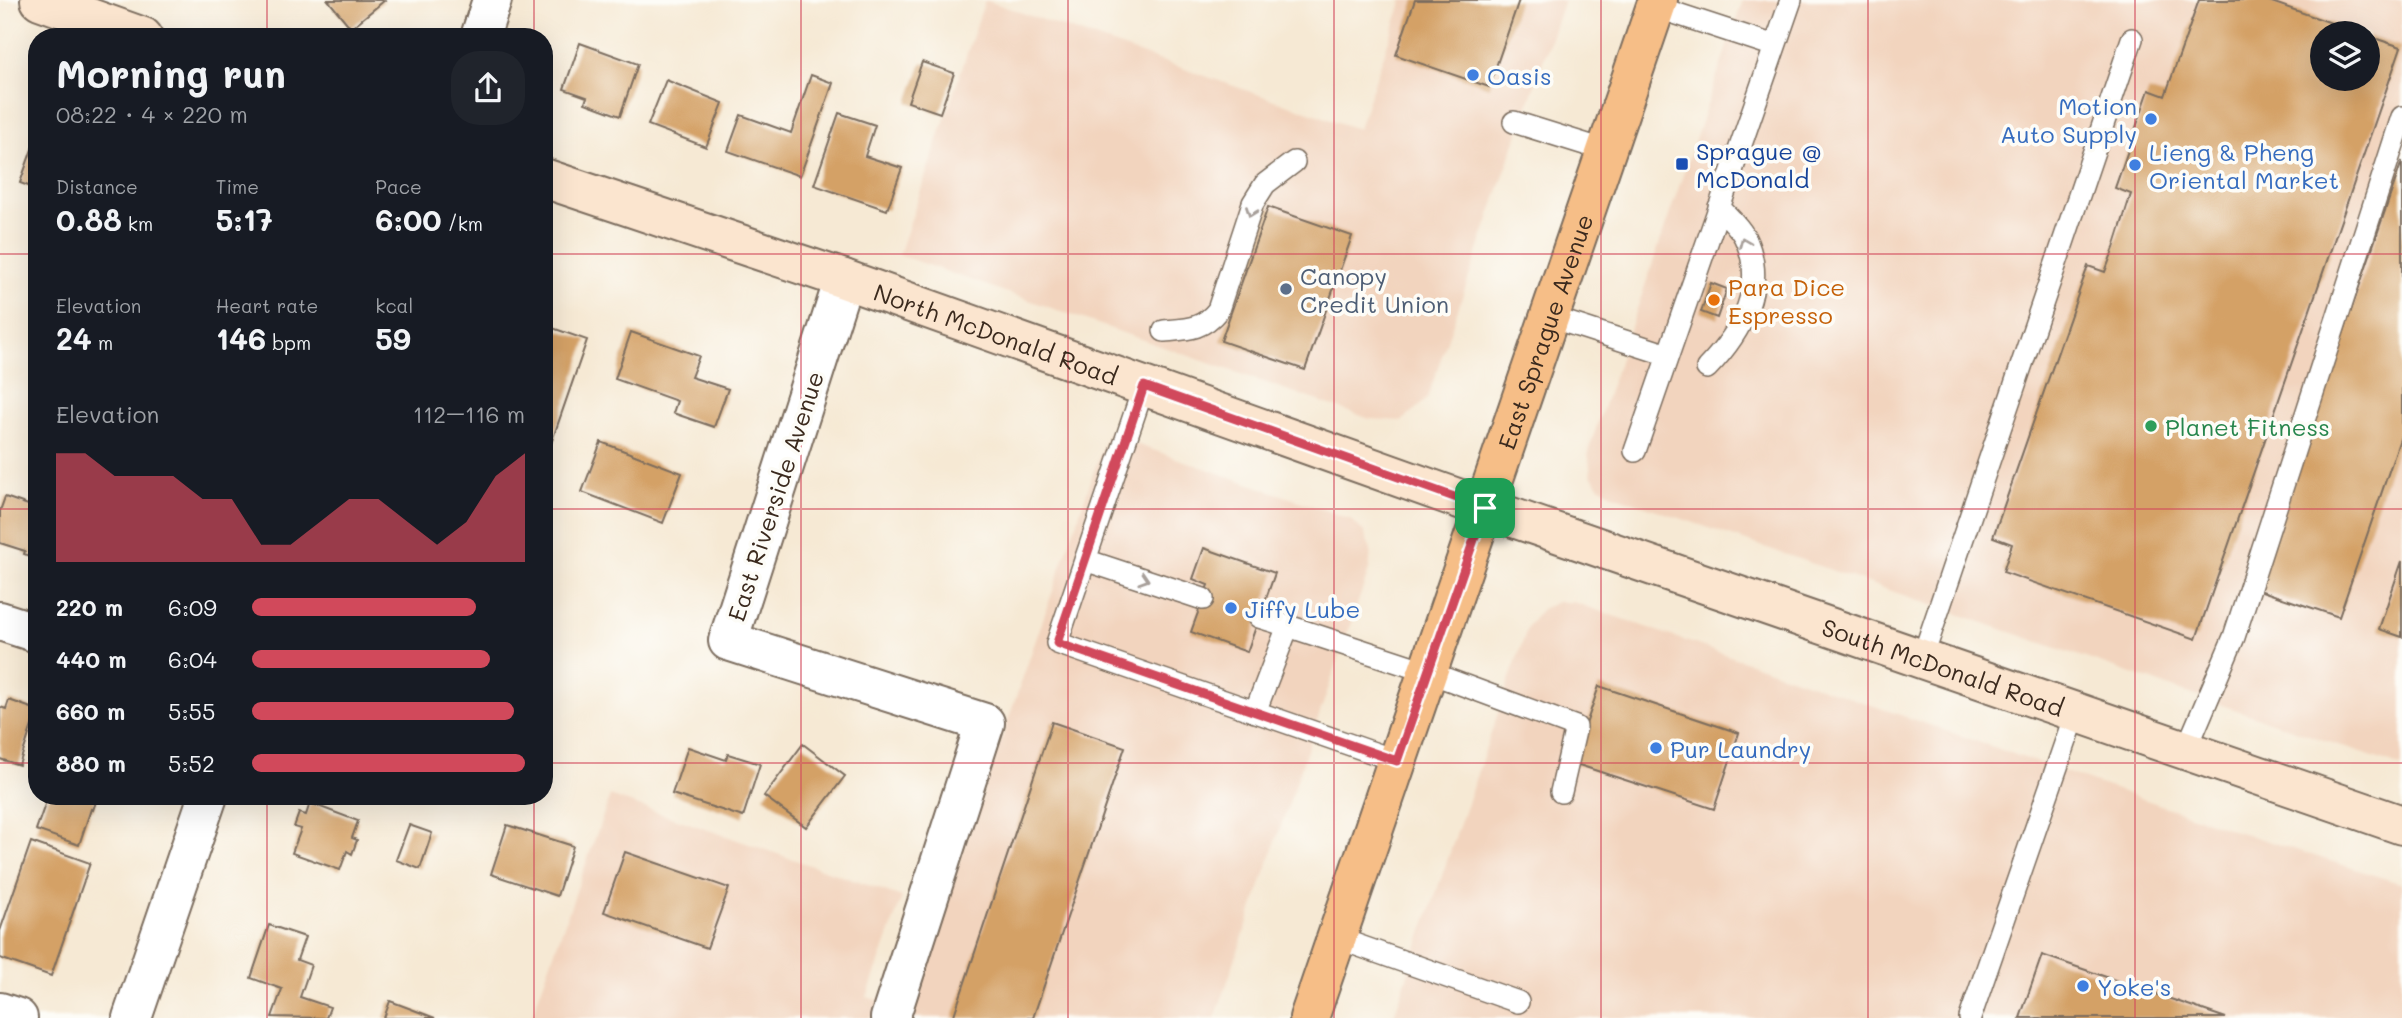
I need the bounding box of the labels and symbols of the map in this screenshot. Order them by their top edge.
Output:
place label: Oasis [1487,60,1552,91]
marker: Oasis [1465,67,1481,83]
place label: Motion Auto Supply [2000,90,2137,149]
marker: Motion Auto Supply [2143,111,2159,127]
place label: Sprague @ McDonald [1696,135,1822,194]
place label: Lieng & Pheng Oriental Market [2149,136,2339,195]
marker: Sprague @ McDonald [1674,156,1690,172]
marker: Lieng & Pheng Oriental Market [2127,157,2143,173]
one-way arrow [1245,205,1259,217]
street label: East Sprague Avenue [1490,210,1599,453]
one-way arrow [1739,237,1753,249]
place label: Canopy Credit Union [1300,260,1449,319]
place label: Para Dice Espresso [1728,271,1845,330]
street label: North McDonald Road [870,276,1122,391]
marker: Canopy Credit Union [1278,281,1294,297]
marker: Para Dice Espresso [1706,292,1722,308]
street label: East Riverside Avenue [720,367,830,625]
place label: Planet Fitness [2165,411,2330,442]
marker: Planet Fitness [2143,418,2159,434]
pin [1455,478,1515,538]
one-way arrow [1137,571,1150,585]
place label: Jiffy Lube [1245,593,1360,624]
marker: Jiffy Lube [1223,600,1239,616]
street label: South McDonald Road [1818,610,2068,722]
place label: Pur Laundry [1670,733,1811,764]
marker: Pur Laundry [1648,740,1664,756]
place label: Yoke's [2097,971,2172,1002]
marker: Yoke's [2075,978,2091,994]

